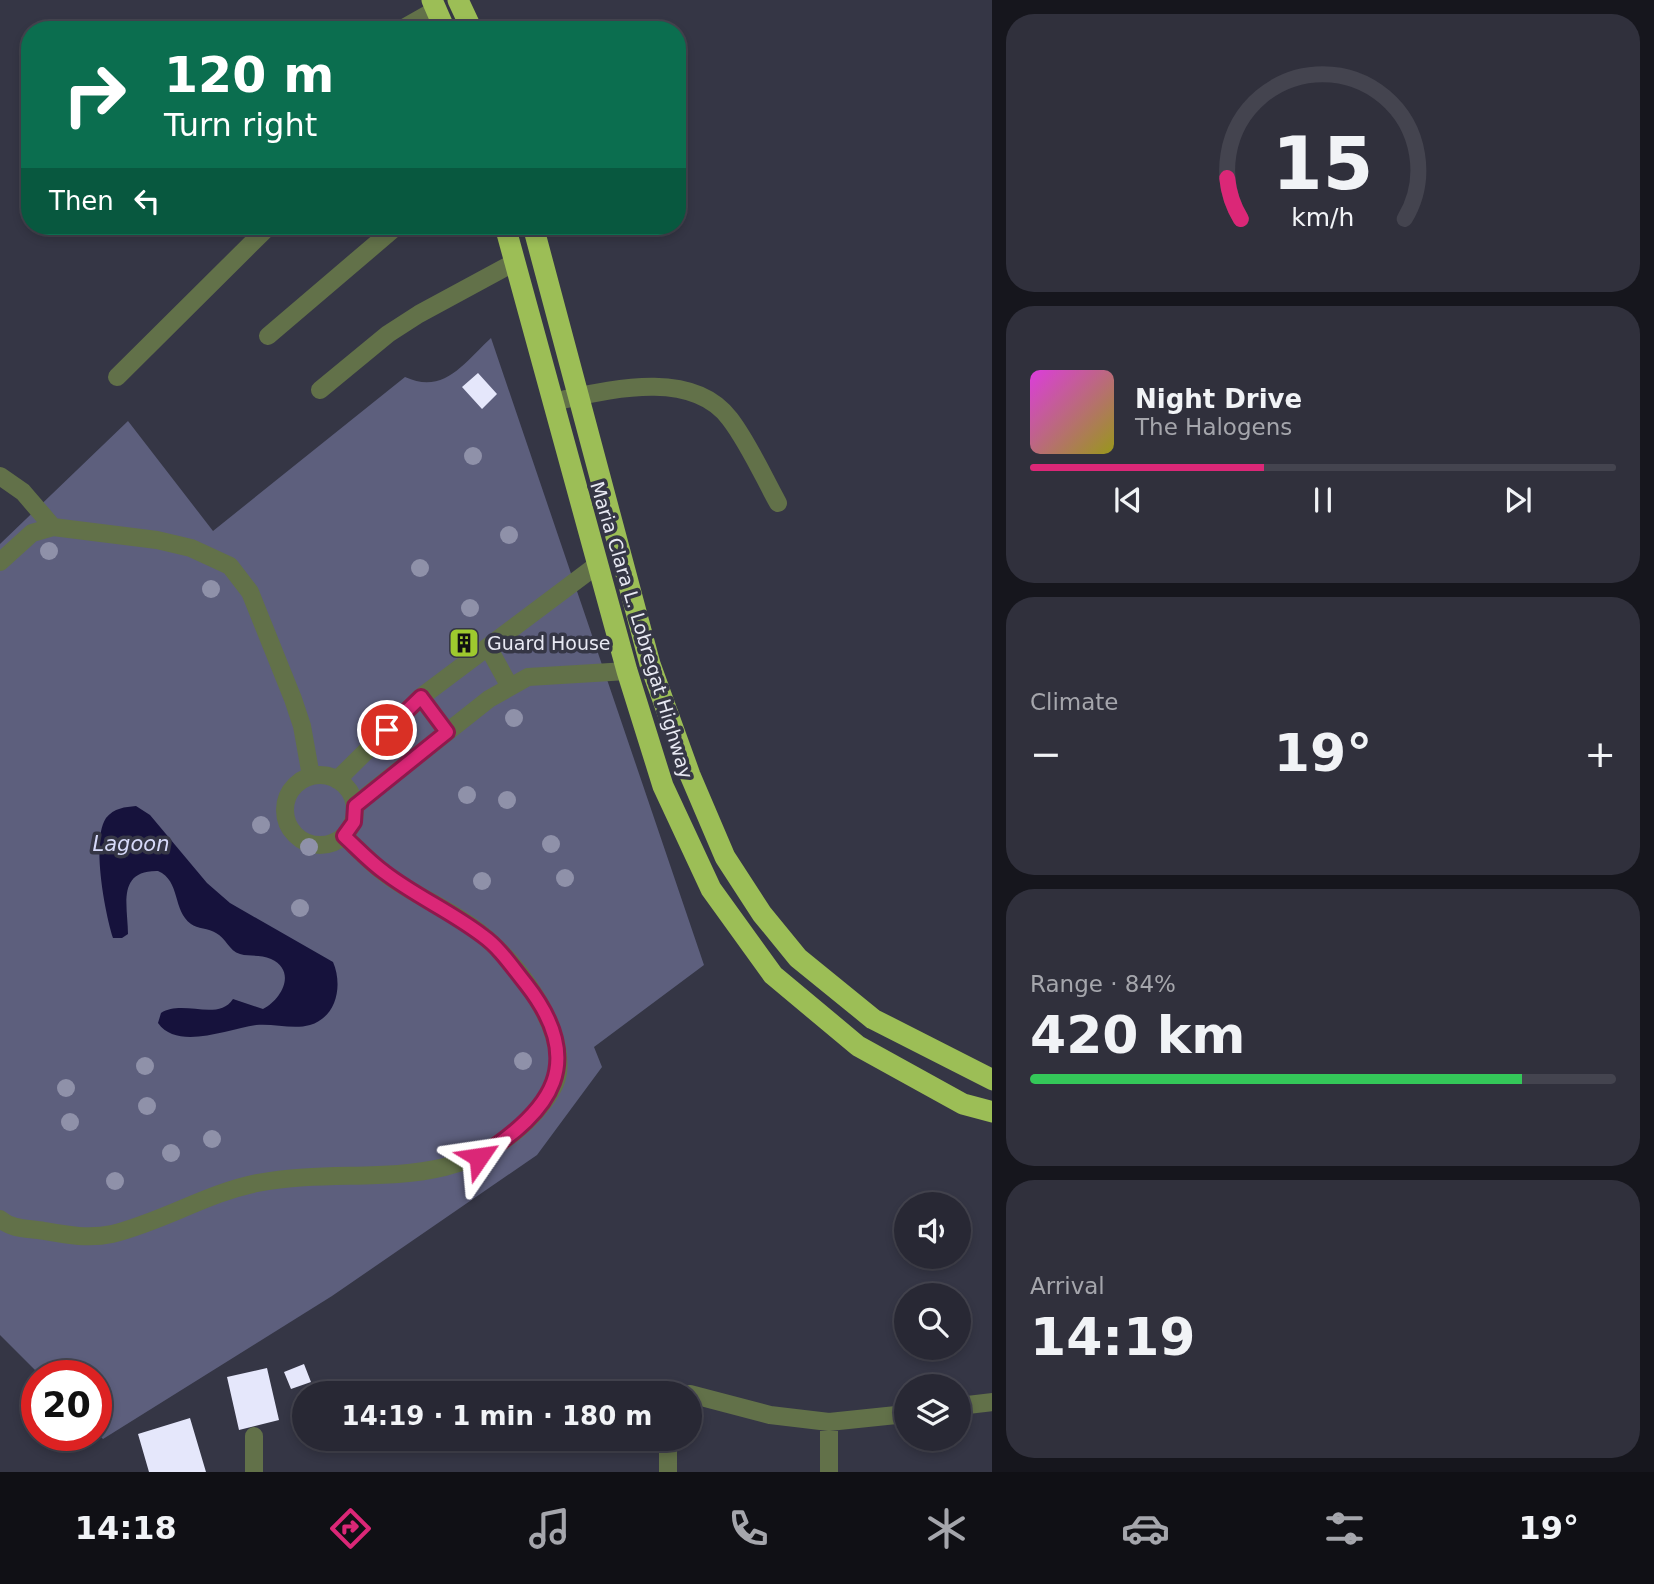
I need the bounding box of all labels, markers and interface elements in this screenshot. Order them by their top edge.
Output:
text: 120 m [164,47,334,104]
icon: right [49,49,140,140]
text: Turn right [164,106,317,144]
text: 15 [1272,121,1374,206]
icon: left [128,182,166,220]
text: Then [49,186,114,216]
text: km/h [1291,203,1355,232]
text: Night Drive [1135,384,1302,414]
text: The Halogens [1135,414,1292,440]
street label: Maria Clara L. Lobregat Highway [586,479,698,781]
icon: previous [1109,481,1147,519]
icon: pause [1304,481,1342,519]
icon: next [1499,481,1537,519]
building icon: Guard House [447,626,481,660]
place label: Guard House [487,632,611,654]
text: Climate [1030,689,1119,715]
pin [357,700,417,760]
icon: arrive [368,711,406,749]
text: 19° [1274,723,1372,783]
text: − [1030,732,1062,776]
text: + [1584,732,1616,776]
water label: Lagoon [93,832,169,856]
text: Range · 84% [1030,971,1176,997]
text: 420 km [1030,1005,1245,1065]
position arrow [442,1120,516,1194]
map controls [894,1192,971,1451]
button: sound [894,1192,971,1269]
text: Arrival [1030,1273,1105,1299]
button: search [894,1283,971,1360]
text: 14:19 [1030,1307,1196,1367]
speed limit sign: 20 [21,1360,112,1451]
button: layers [894,1374,971,1451]
text: 14:19 · 1 min · 180 m [342,1401,652,1431]
icon: directions [326,1504,375,1553]
icon: music [525,1504,574,1553]
icon: phone [724,1504,773,1553]
icon: climate [922,1504,971,1553]
icon: car [1121,1504,1170,1553]
icon: filters [1320,1504,1369,1553]
text: 14:18 [75,1509,177,1547]
text: 19° [1519,1509,1579,1547]

